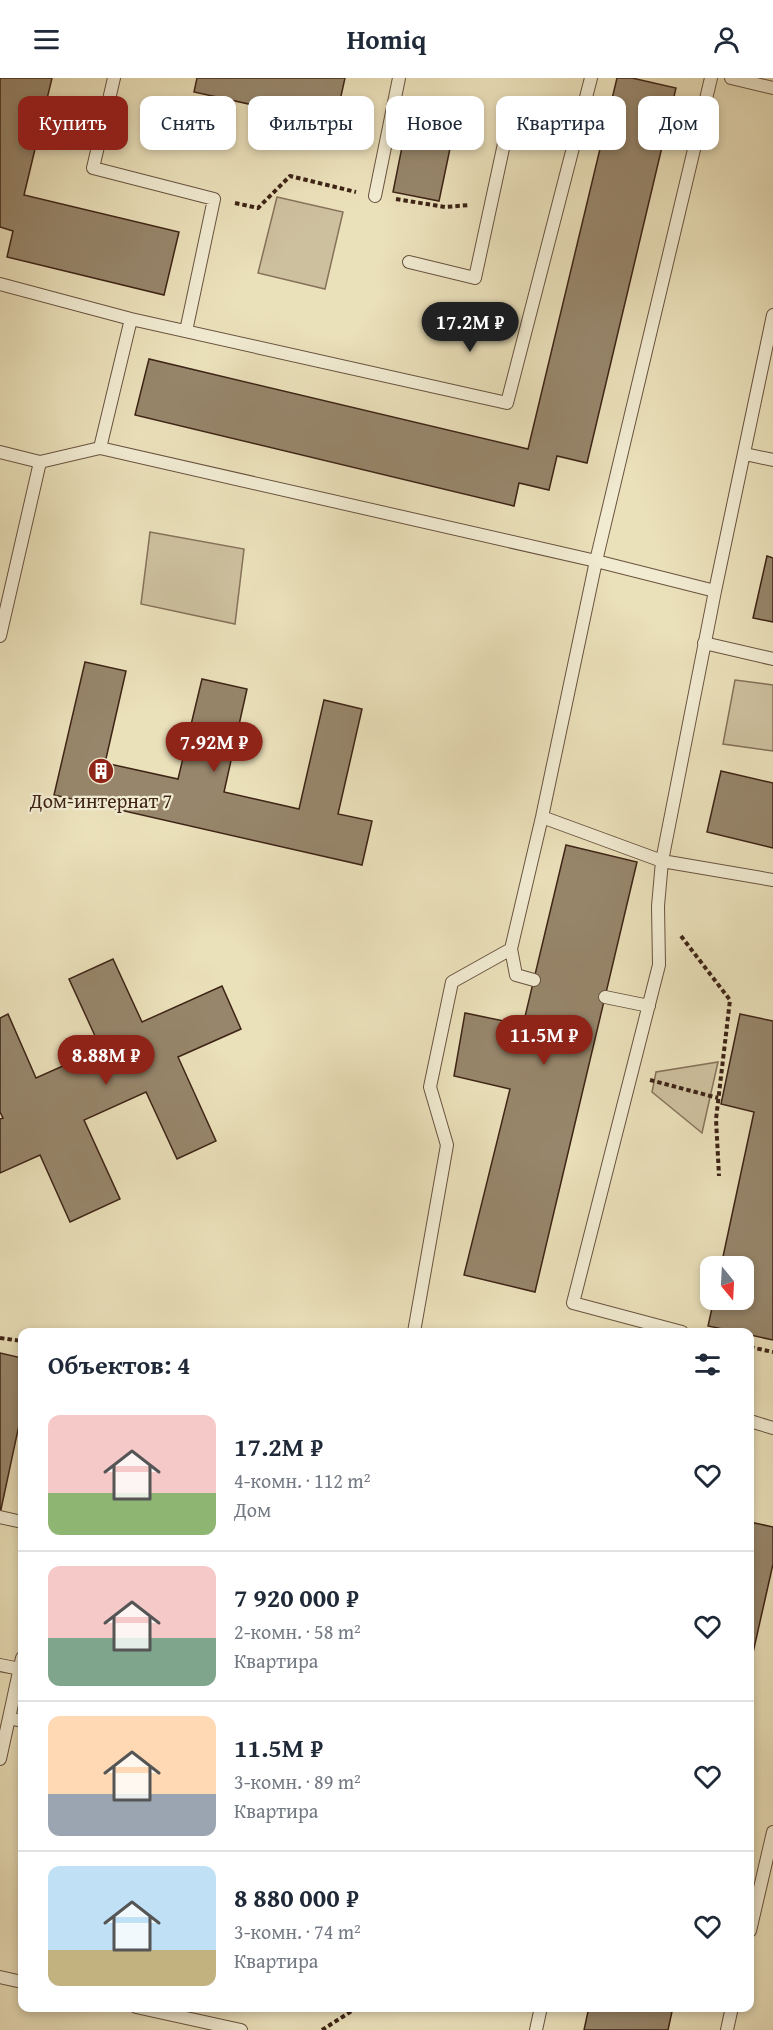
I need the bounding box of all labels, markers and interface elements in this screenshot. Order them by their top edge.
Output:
text: Homiq [347,19,426,59]
icon: menu [30,23,63,56]
icon: person [710,23,743,56]
chip: Купить [18,96,128,150]
chip: Снять [140,96,236,150]
chip: Фильтры [248,96,374,150]
chip: Новое [386,96,484,150]
chip: Квартира [496,96,626,150]
chip: Дом [638,96,719,150]
pin: 17.2M ₽ [415,302,525,353]
text: 17.2M ₽ [436,307,504,336]
pin: 7.92M ₽ [159,722,269,773]
text: 7.92M ₽ [180,727,248,756]
building icon: Дом-интернат 7 [86,756,116,786]
place label: Дом-интернат 7 [29,786,172,815]
pin: 11.5M ₽ [489,1015,599,1066]
text: 11.5M ₽ [510,1020,578,1049]
pin: 8.88M ₽ [51,1035,161,1086]
text: 8.88M ₽ [72,1040,140,1069]
north arrow [700,1256,754,1310]
map controls [700,1256,754,1310]
text: Объектов: 4 [48,1345,191,1384]
icon: filters [691,1348,724,1381]
text: 17.2M ₽ [234,1427,323,1466]
icon: home [96,1439,168,1511]
icon: heart [691,1459,724,1492]
text: 4-комн. · 112 m² [234,1466,370,1495]
text: Дом [234,1495,271,1524]
text: 7 920 000 ₽ [234,1578,359,1617]
icon: home [96,1590,168,1662]
icon: heart [691,1610,724,1643]
text: 2-комн. · 58 m² [234,1617,361,1646]
text: Квартира [234,1646,318,1675]
text: 11.5M ₽ [234,1728,323,1767]
icon: home [96,1740,168,1812]
icon: heart [691,1760,724,1793]
text: 3-комн. · 89 m² [234,1767,361,1796]
text: Квартира [234,1796,318,1825]
text: 8 880 000 ₽ [234,1878,359,1917]
icon: home [96,1890,168,1962]
icon: heart [691,1910,724,1943]
text: 3-комн. · 74 m² [234,1917,361,1946]
text: Квартира [234,1946,318,1975]

